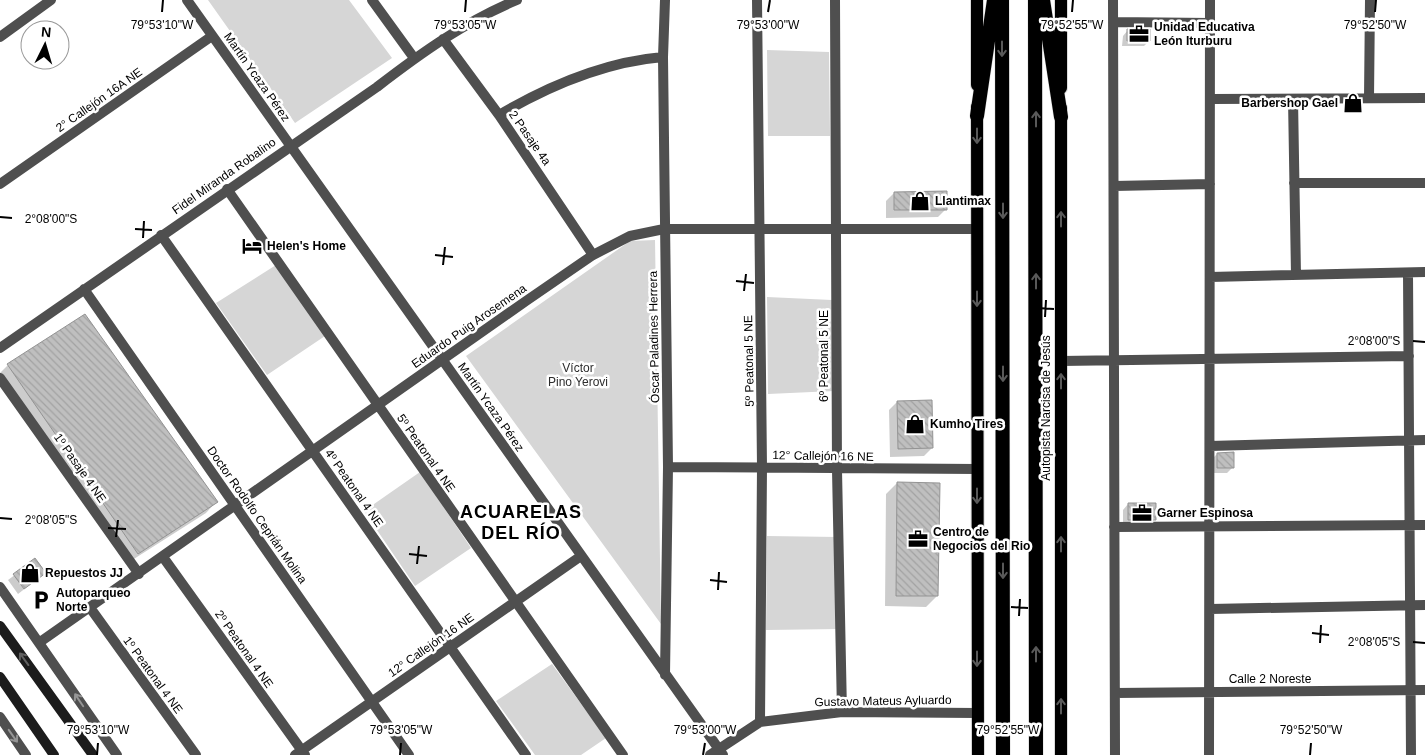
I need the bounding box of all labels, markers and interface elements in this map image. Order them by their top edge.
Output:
text: 79°53'10"W [131,18,194,32]
text: 79°53'05"W [434,18,497,32]
text: 79°53'00"W [737,18,800,32]
text: 79°52'55"W [1041,18,1104,32]
text: 79°52'50"W [1344,18,1407,32]
north arrow [20,20,70,70]
place label: Unidad Educativa León Iturburu [1154,20,1255,48]
office icon: Unidad Educativa León Iturburu [1128,23,1150,45]
text: N [40,24,52,40]
street label: Martín Ycaza Pérez [221,30,293,124]
one-way arrow [997,40,1007,56]
street label: 2° Callejón 16A NE [53,65,145,135]
shop icon: Barbershop Gael [1342,92,1364,114]
place label: Barbershop Gael [1241,96,1338,110]
street label: 2 Pasaje 4a [506,108,554,168]
one-way arrow [1031,111,1041,128]
one-way arrow [972,128,982,144]
street label: Fidel Miranda Robalino [169,135,279,217]
shop icon: Llantimax [909,190,931,212]
place label: Llantimax [935,194,991,208]
one-way arrow [998,202,1008,219]
one-way arrow [1056,211,1066,228]
text: 2°08'00"S [25,212,77,226]
hotel icon: Helen's Home [241,235,263,257]
place label: Helen's Home [267,239,346,253]
street label: Óscar Paladines Herrera [645,271,662,403]
one-way arrow [1031,274,1041,290]
street label: Eduardo Puig Arosemena [409,281,529,371]
one-way arrow [972,290,982,306]
street label: 6º Peatonal 5 NE [817,310,831,402]
street label: 5º Peatonal 5 NE [741,315,757,407]
text: 2°08'00"S [1348,334,1400,348]
street label: Autopista Narcisa de Jesús [1039,335,1053,481]
street label: Martín Ycaza Pérez [455,360,527,454]
park label: Víctor Pino Yerovi [548,361,608,389]
one-way arrow [998,365,1008,381]
one-way arrow [1056,374,1066,390]
street label: 5º Peatonal 4 NE [394,411,458,495]
shop icon: Kumho Tires [904,413,926,435]
place label: Kumho Tires [930,417,1003,431]
street label: 1º Pasaje 4 NE [51,431,109,505]
street label: Doctor Rodolfo Ceprián Molina [204,444,310,586]
street label: 4º Peatonal 4 NE [322,446,386,530]
street label: 12° Callejón 16 NE [772,448,874,464]
one-way arrow [972,488,982,504]
district label: ACUARELAS DEL RÍO [460,502,582,543]
office icon: Garner Espinosa [1131,502,1153,524]
place label: Garner Espinosa [1157,506,1253,520]
text: 2°08'05"S [25,513,77,527]
place label: Centro de Negocios del Rio [933,525,1030,553]
office icon: Centro de Negocios del Rio [907,528,929,550]
one-way arrow [1056,536,1066,552]
shop icon: Repuestos JJ [19,562,41,584]
one-way arrow [998,562,1008,579]
place label: Repuestos JJ [45,566,123,580]
place label: Autoparqueo Norte [56,586,131,614]
parking icon: Autoparqueo Norte [30,589,52,611]
street label: 2º Peatonal 4 NE [212,607,276,691]
street label: 12° Callejón 16 NE [385,610,477,680]
street label: 1º Peatonal 4 NE [120,634,186,716]
text: 2°08'05"S [1348,635,1400,649]
one-way arrow [1031,646,1041,662]
one-way arrow [972,650,982,666]
one-way arrow [19,652,29,666]
street label: Calle 2 Noreste [1229,672,1312,686]
one-way arrow [74,693,84,707]
street label: Gustavo Mateus Ayluardo [814,693,952,709]
one-way arrow [1056,699,1066,715]
text: 79°53'10"W [67,723,130,737]
text: 79°53'05"W [370,723,433,737]
text: 79°53'00"W [674,723,737,737]
text: 79°52'55"W [977,723,1040,737]
text: 79°52'50"W [1280,723,1343,737]
one-way arrow [8,729,18,743]

